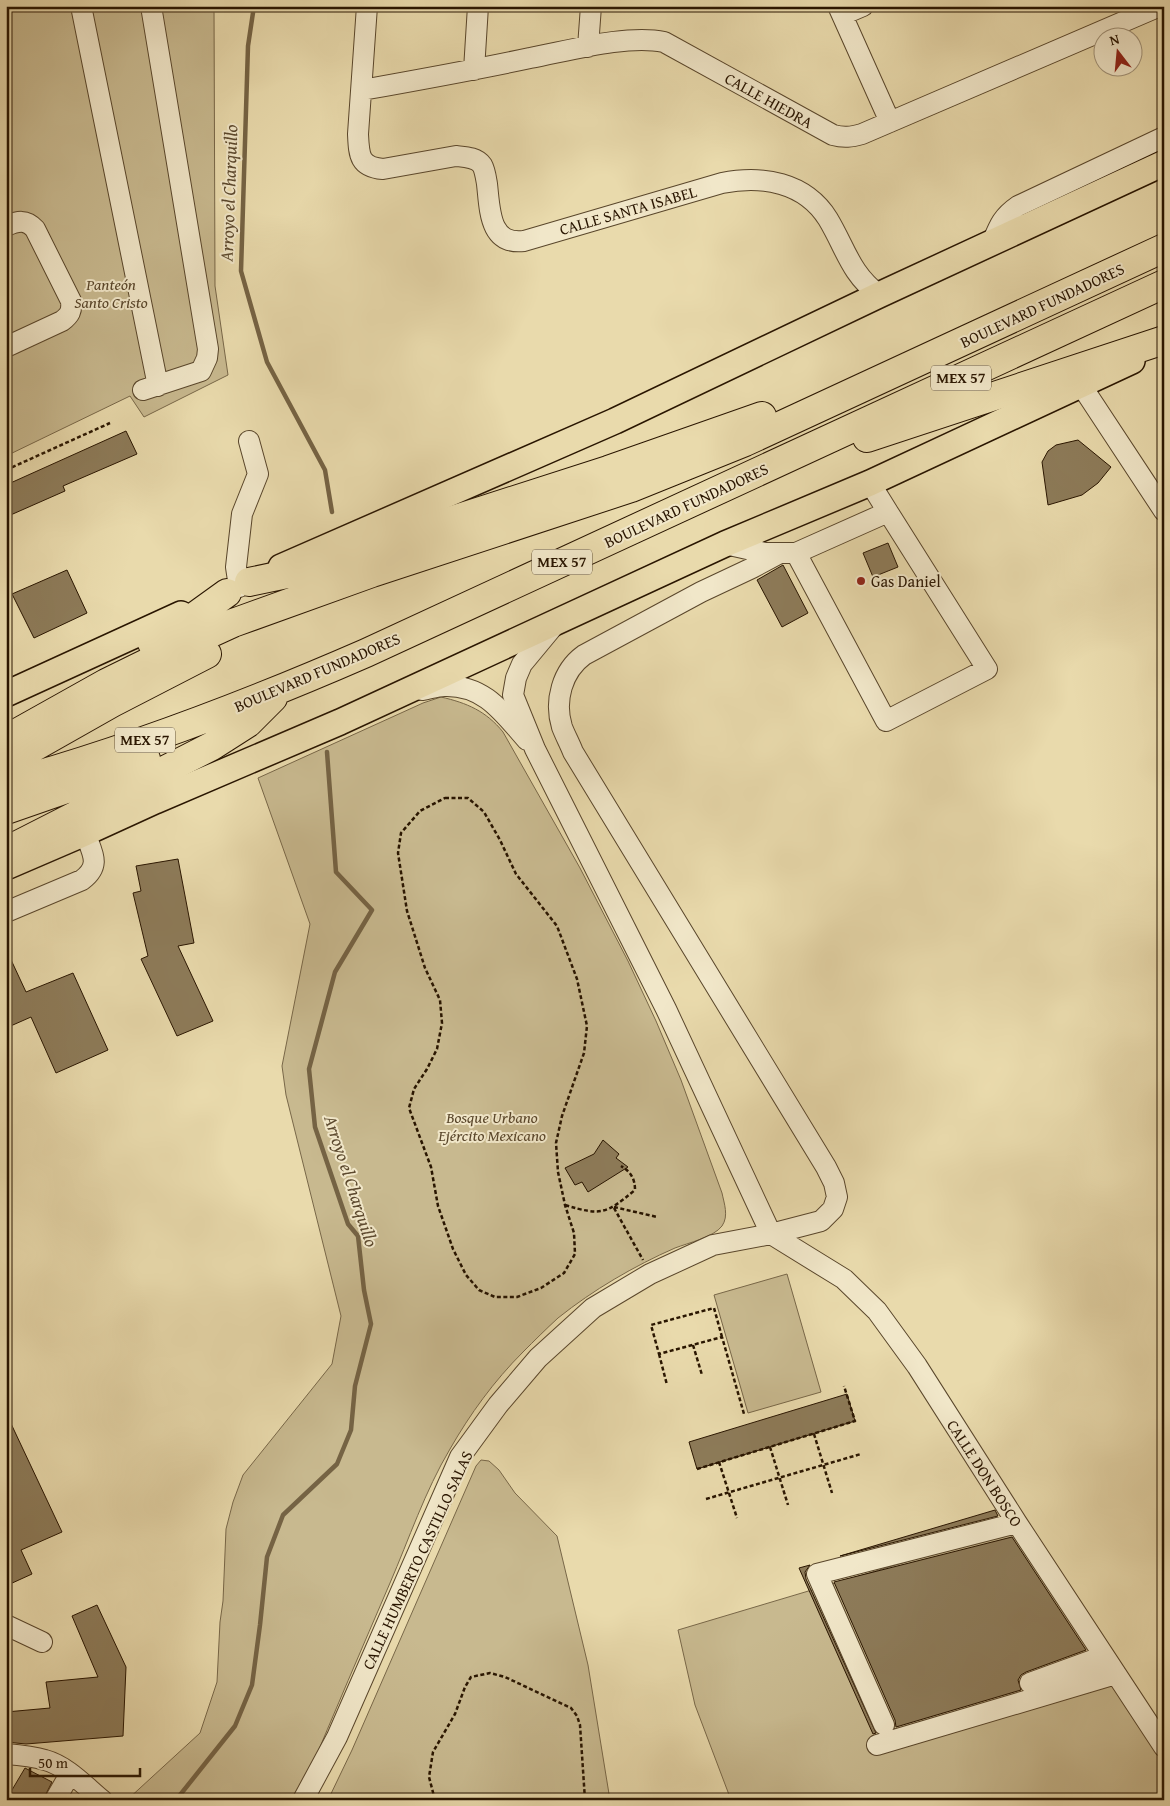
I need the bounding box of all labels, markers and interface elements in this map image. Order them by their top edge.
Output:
north arrow [1092,28,1142,78]
text: N [1107,28,1122,50]
street label: CALLE HIEDRA [721,66,818,134]
water label: Arroyo el Charquillo [213,124,244,263]
street label: CALLE SANTA ISABEL [557,179,700,241]
street label: BOULEVARD FUNDADORES [956,256,1128,354]
park label: Panteón Santo Cristo [74,272,148,314]
road number: MEX 57 [931,366,991,390]
street label: BOULEVARD FUNDADORES [600,456,772,554]
road number: MEX 57 [532,550,592,574]
place label: Gas Daniel [871,569,941,593]
marker: Gas Daniel [855,575,867,587]
street label: BOULEVARD FUNDADORES [230,626,404,718]
road number: MEX 57 [115,728,175,752]
park label: Bosque Urbano Ejército Mexicano [437,1105,546,1147]
water label: Arroyo el Charquillo [317,1111,386,1250]
street label: CALLE DON BOSCO [941,1415,1029,1532]
street label: CALLE HUMBERTO CASTILLO SALAS [356,1446,478,1673]
scale bar [30,1746,140,1778]
text: 50 m [38,1752,69,1773]

